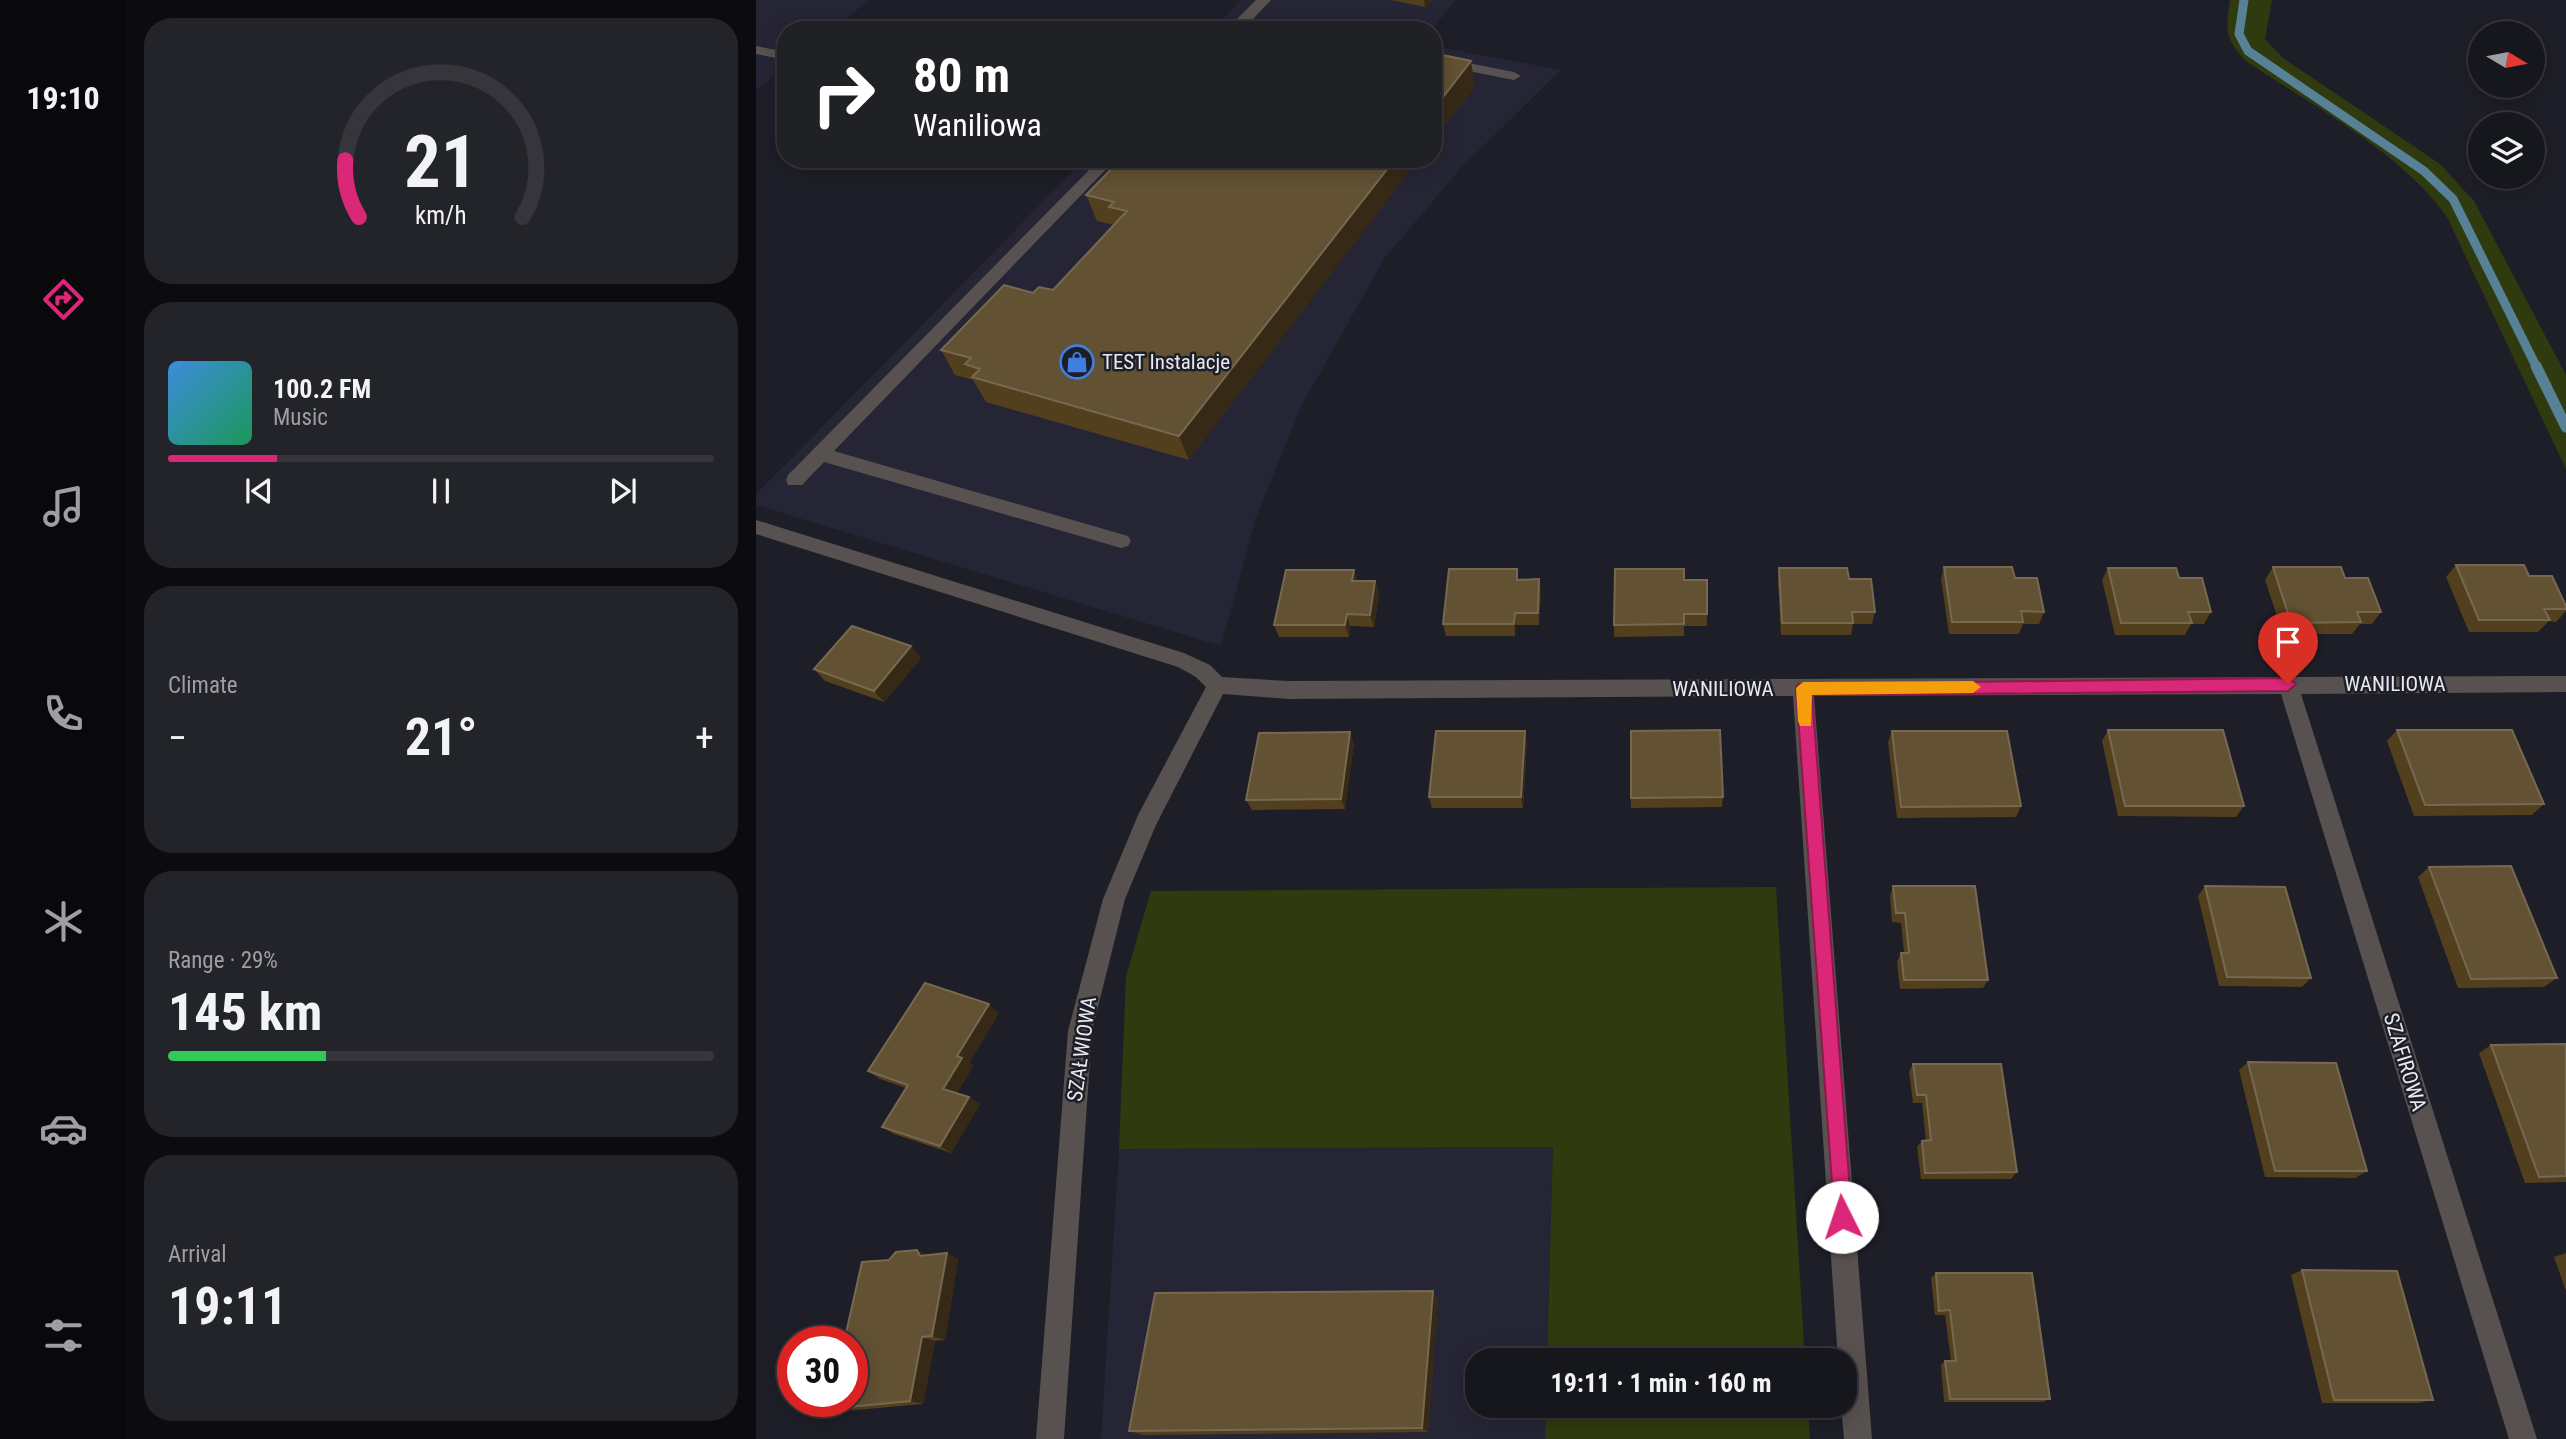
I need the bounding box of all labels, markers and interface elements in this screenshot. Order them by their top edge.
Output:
north arrow [2468,21,2544,98]
map controls [2468,21,2545,189]
text: 80 m [913,47,1010,104]
icon: right [798,49,889,140]
text: 19:10 [26,79,100,117]
text: Waniliowa [913,106,1042,144]
button: layers [2468,112,2545,189]
text: 21 [404,119,478,205]
text: km/h [415,201,467,230]
icon: directions [39,275,88,324]
shop icon: TEST Instalacje [1058,343,1096,381]
place label: TEST Instalacje [1102,350,1230,374]
text: 100.2 FM [273,374,371,404]
text: Music [273,404,328,431]
icon: previous [240,472,278,510]
icon: pause [422,472,460,510]
icon: next [604,472,642,510]
icon: music [39,482,88,531]
pin [2258,612,2318,684]
icon: arrive [2269,623,2307,661]
text: Climate [168,672,238,699]
street label: WANILIOWA [2344,672,2446,696]
street label: WANILIOWA [1672,677,1774,701]
icon: phone [39,689,88,738]
text: 21° [405,707,477,768]
text: − [168,716,187,760]
text: + [695,716,714,760]
icon: climate [39,897,88,946]
text: Range · 29% [168,947,278,974]
text: 145 km [168,982,322,1043]
street label: SZAŁWIOWA [1063,995,1101,1103]
street label: SZAFIROWA [2379,1010,2431,1114]
icon: car [39,1104,88,1153]
position arrow [1805,1180,1879,1254]
text: Arrival [168,1241,227,1268]
text: 19:11 [168,1276,287,1337]
icon: filters [39,1311,88,1360]
speed limit sign: 30 [777,1326,868,1417]
text: 19:11 · 1 min · 160 m [1551,1368,1771,1398]

